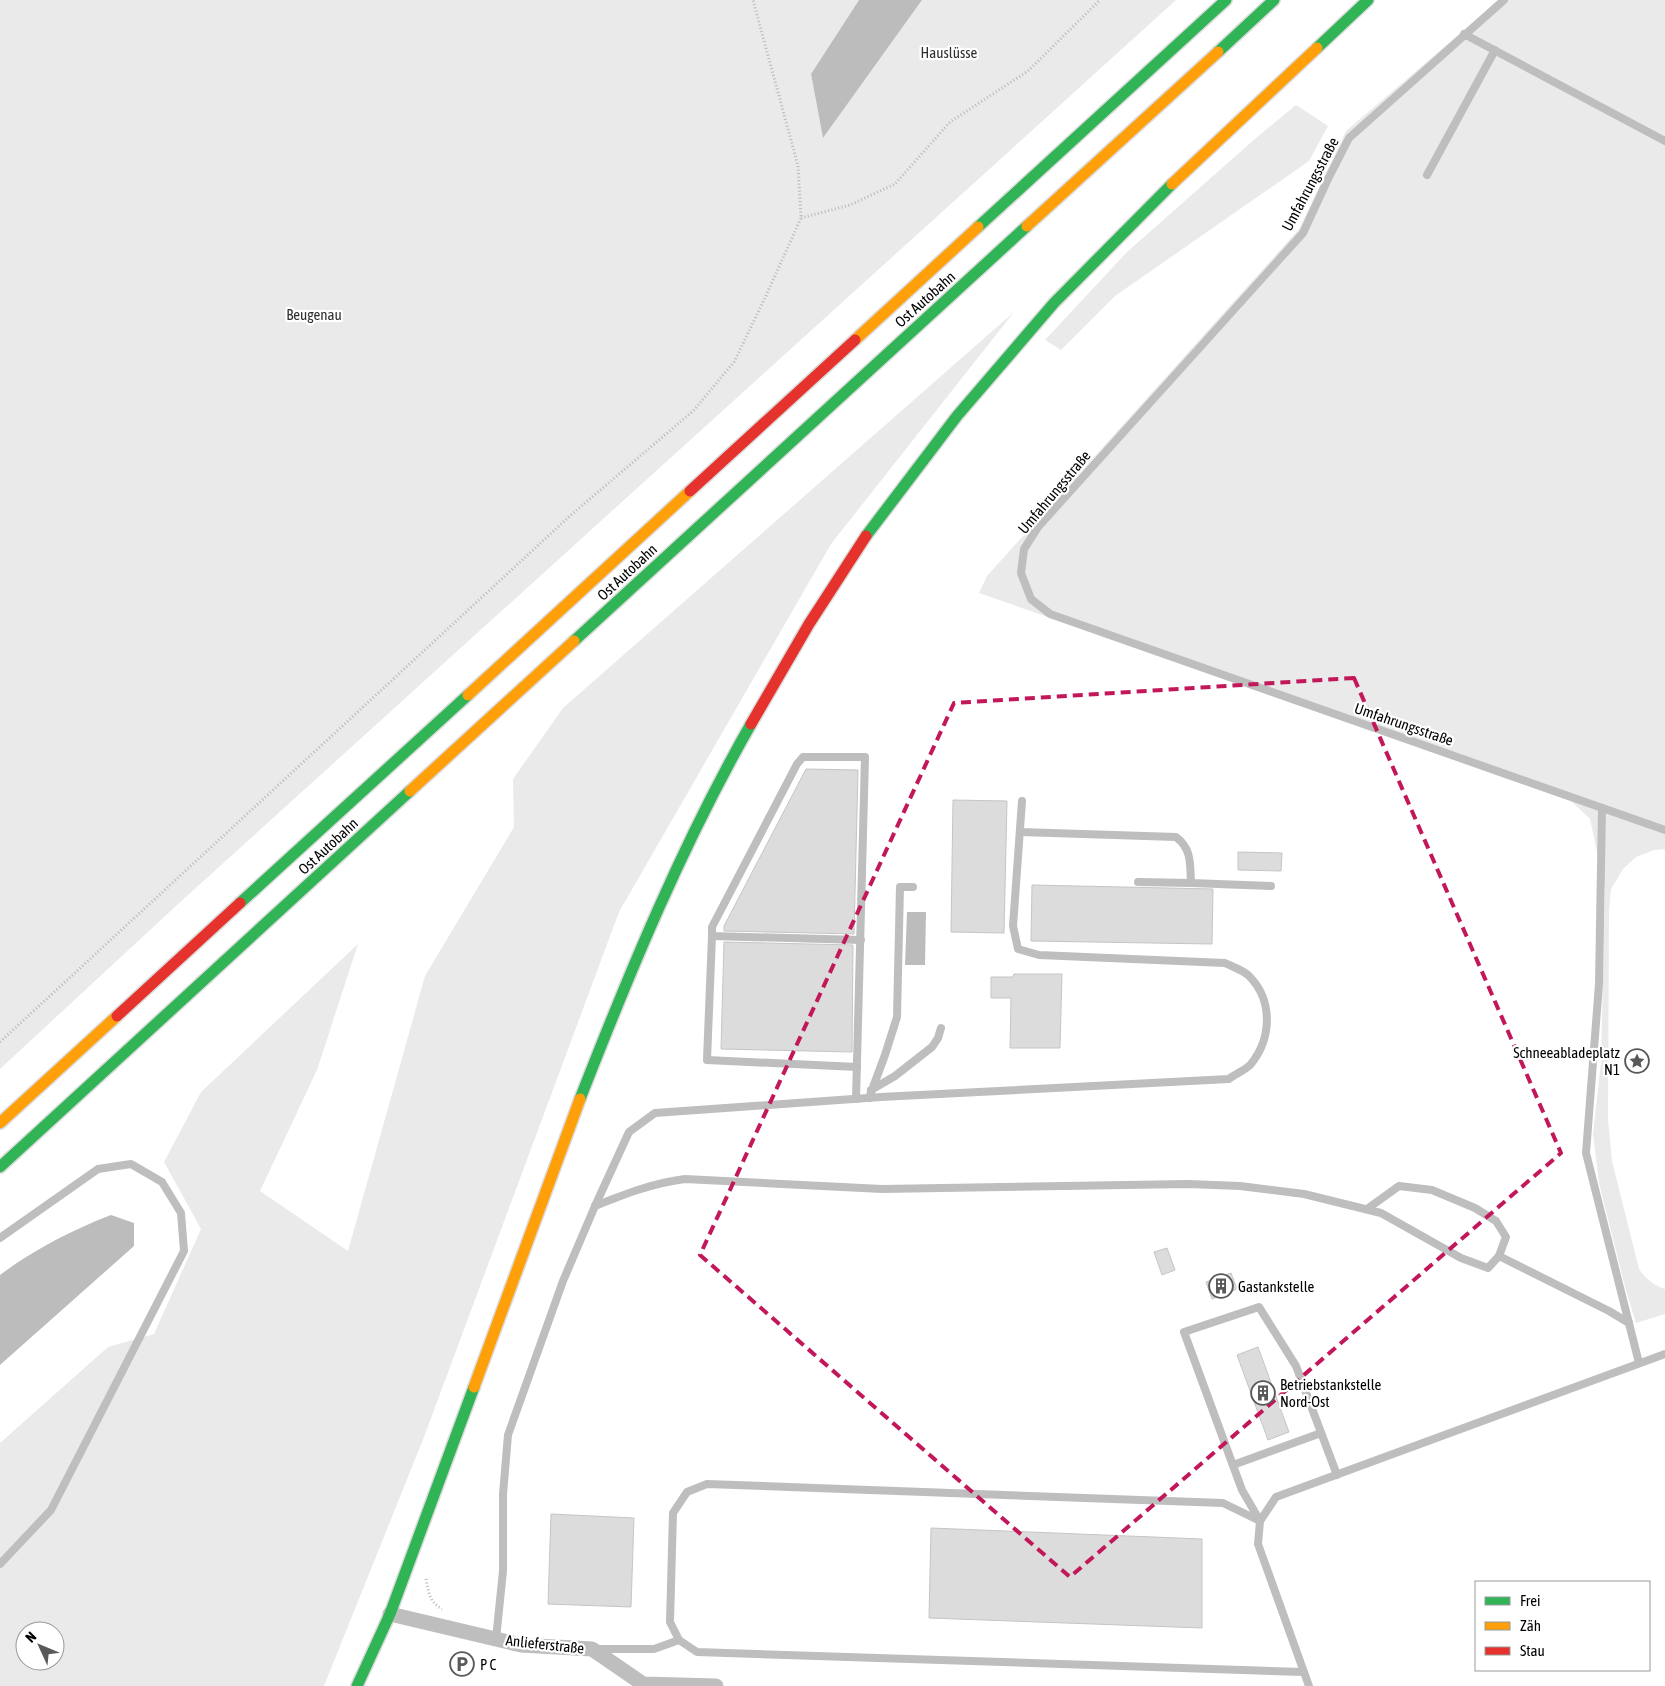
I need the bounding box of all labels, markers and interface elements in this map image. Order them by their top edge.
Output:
park label: Hauslüsse [921,44,978,61]
street label: Umfahrungsstraße [1278,134,1342,234]
street label: Ost Autobahn [891,268,959,330]
park label: Beugenau [286,306,342,323]
street label: Umfahrungsstraße [1014,447,1094,537]
street label: Ost Autobahn [594,540,660,604]
street label: Umfahrungsstraße [1352,699,1456,749]
street label: Ost Autobahn [295,814,361,878]
place label: Schneeabladeplatz N1 [1513,1044,1621,1078]
place icon: Schneeabladeplatz N1 [1624,1048,1650,1074]
building icon: Gastankstelle [1208,1273,1234,1299]
place label: Gastankstelle [1238,1278,1314,1295]
place label: Betriebstankstelle Nord-Ost [1280,1376,1382,1410]
building icon: Betriebstankstelle Nord-Ost [1250,1380,1276,1406]
legend [1475,1581,1650,1671]
text: Frei [1520,1592,1540,1609]
text: Zäh [1520,1617,1541,1634]
north arrow [15,1621,65,1671]
text: N [22,1628,39,1645]
street label: Anlieferstraße [505,1631,585,1657]
text: Stau [1520,1642,1545,1659]
parking icon: P C [449,1651,475,1677]
place label: P C [480,1656,496,1673]

